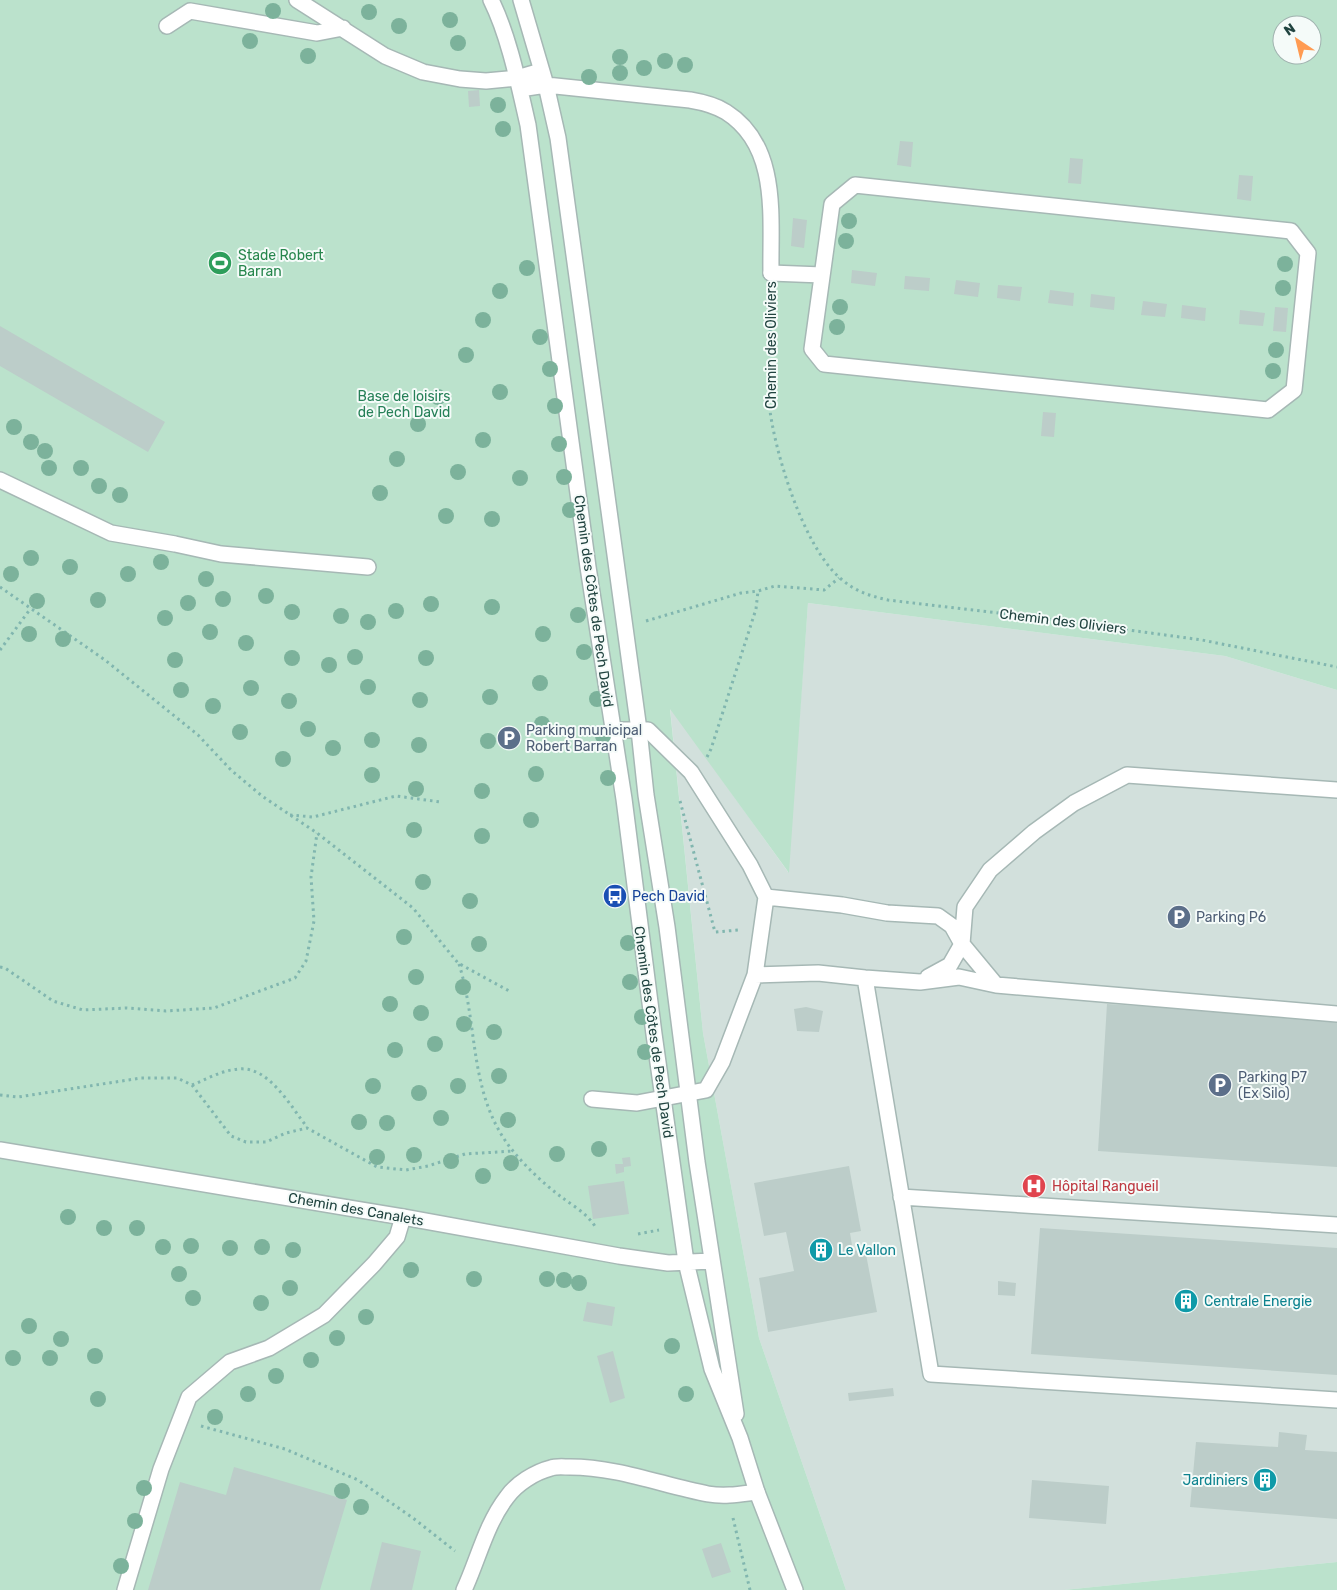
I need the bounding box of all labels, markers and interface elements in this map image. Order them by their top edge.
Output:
north arrow [1272,15,1322,65]
text: N [1281,20,1299,40]
place label: Stade Robert Barran [238,247,324,280]
sports icon: Stade Robert Barran [207,250,233,276]
street label: Chemin des Oliviers [763,281,780,409]
park label: Base de loisirs de Pech David [358,388,450,421]
street label: Chemin des Côtes de Pech David [570,494,617,708]
street label: Chemin des Oliviers [998,605,1127,638]
place label: Parking municipal Robert Barran [526,722,642,755]
parking icon: Parking municipal Robert Barran [496,725,522,751]
bus stop icon: Pech David [602,883,628,909]
place label: Pech David [632,888,705,905]
parking icon: Parking P6 [1166,904,1192,930]
place label: Parking P6 [1196,909,1266,926]
street label: Chemin des Côtes de Pech David [630,925,677,1139]
place label: Parking P7 (Ex Silo) [1238,1069,1307,1102]
parking icon: Parking P7 (Ex Silo) [1207,1072,1233,1098]
hospital icon: Hôpital Rangueil [1021,1173,1047,1199]
place label: Hôpital Rangueil [1052,1178,1159,1195]
street label: Chemin des Canalets [287,1189,425,1230]
building icon: Le Vallon [808,1237,834,1263]
place label: Le Vallon [838,1242,896,1259]
building icon: Centrale Energie [1173,1288,1199,1314]
place label: Centrale Energie [1204,1293,1312,1310]
building icon: Jardiniers [1252,1467,1278,1493]
place label: Jardiniers [1182,1472,1248,1489]

